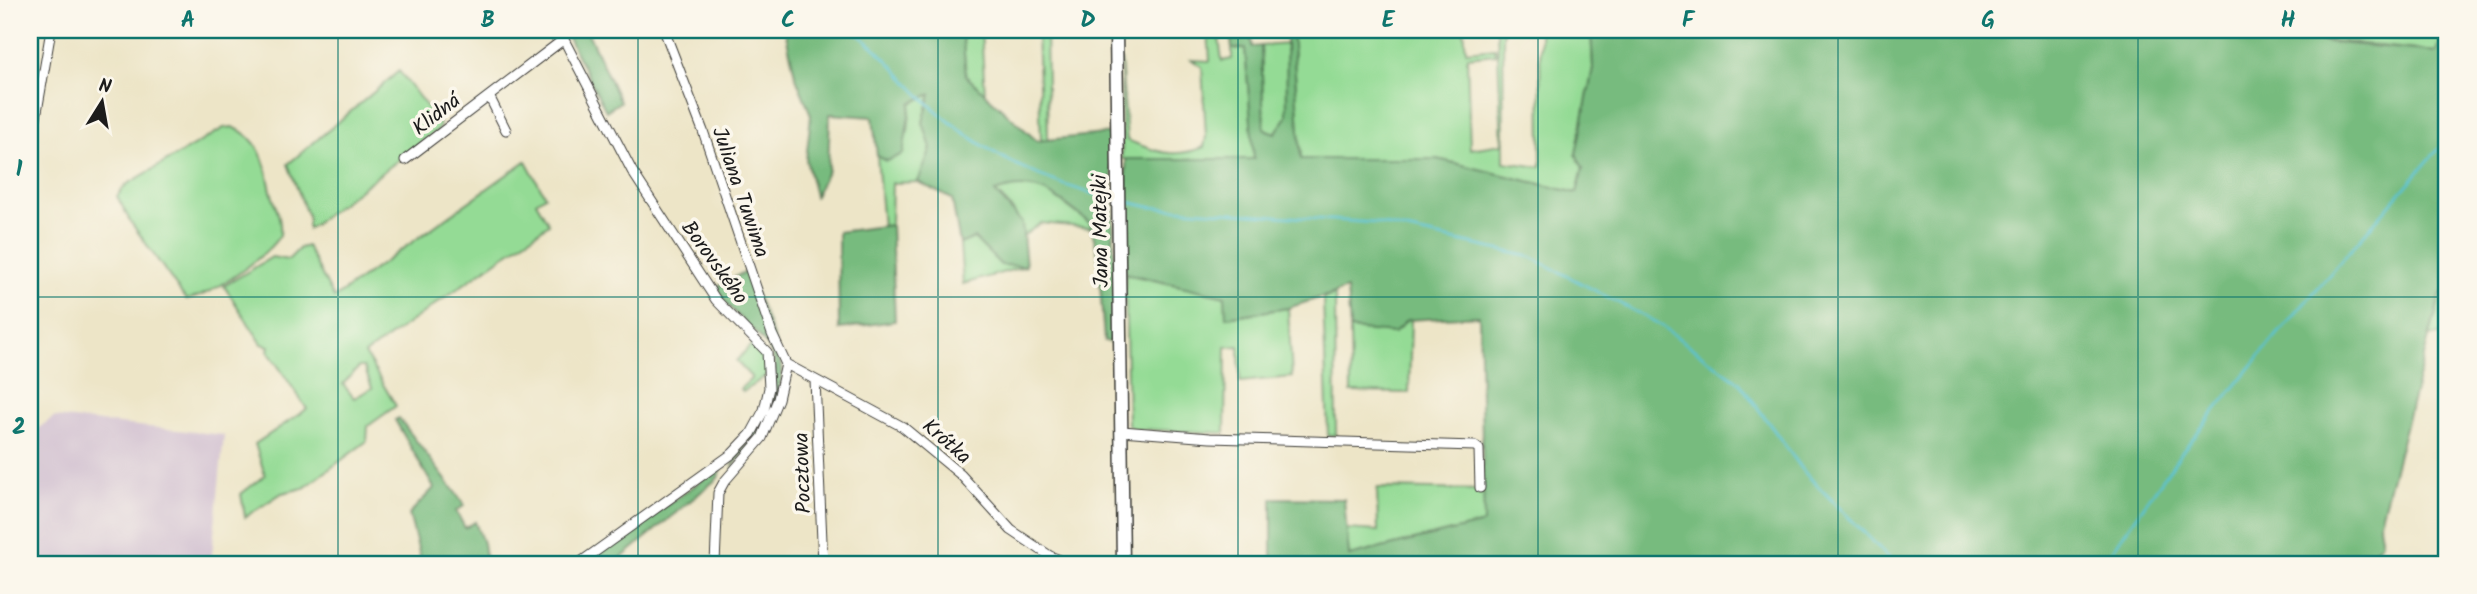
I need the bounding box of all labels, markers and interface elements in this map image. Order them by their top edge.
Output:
text: A [181,3,195,39]
text: B [481,3,495,39]
text: C [781,3,795,39]
text: D [1080,3,1096,39]
text: E [1382,3,1396,39]
text: F [1682,3,1696,39]
text: G [1981,3,1995,39]
text: H [2281,3,2296,39]
north arrow [66,66,136,136]
text: N [96,71,114,103]
street label: Klidná [405,84,470,145]
street label: Juliana Tuwima [702,123,777,262]
text: 1 [16,152,23,188]
street label: Jana Matejki [1084,173,1119,288]
street label: Borovského [672,214,756,312]
text: 2 [12,410,26,446]
street label: Krótka [914,411,978,473]
street label: Pocztowa [786,432,821,514]

